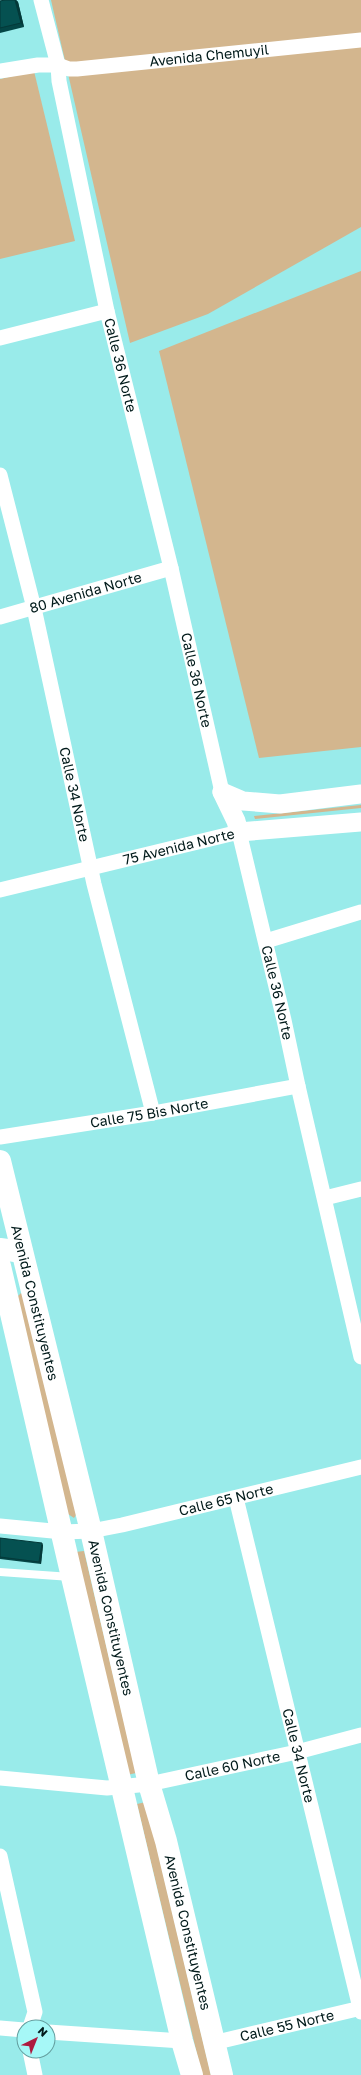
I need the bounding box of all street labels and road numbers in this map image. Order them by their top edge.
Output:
street label: Avenida Chemuyil [149,40,270,70]
street label: Calle 36 Norte [101,316,141,414]
street label: 80 Avenida Norte [27,568,143,616]
street label: Calle 36 Norte [178,631,216,729]
street label: Calle 34 Norte [56,745,94,843]
street label: 75 Avenida Norte [121,824,236,868]
street label: Calle 36 Norte [258,943,297,1041]
street label: Calle 75 Bis Norte [89,1094,209,1131]
street label: Avenida Constituyentes [8,1223,63,1382]
street label: Calle 65 Norte [177,1480,275,1519]
street label: Avenida Constituyentes [85,1538,137,1697]
street label: Calle 34 Norte [279,1706,319,1804]
street label: Calle 60 Norte [183,1747,282,1784]
street label: Avenida Constituyentes [162,1853,215,2012]
street label: Calle 55 Norte [238,2006,336,2044]

